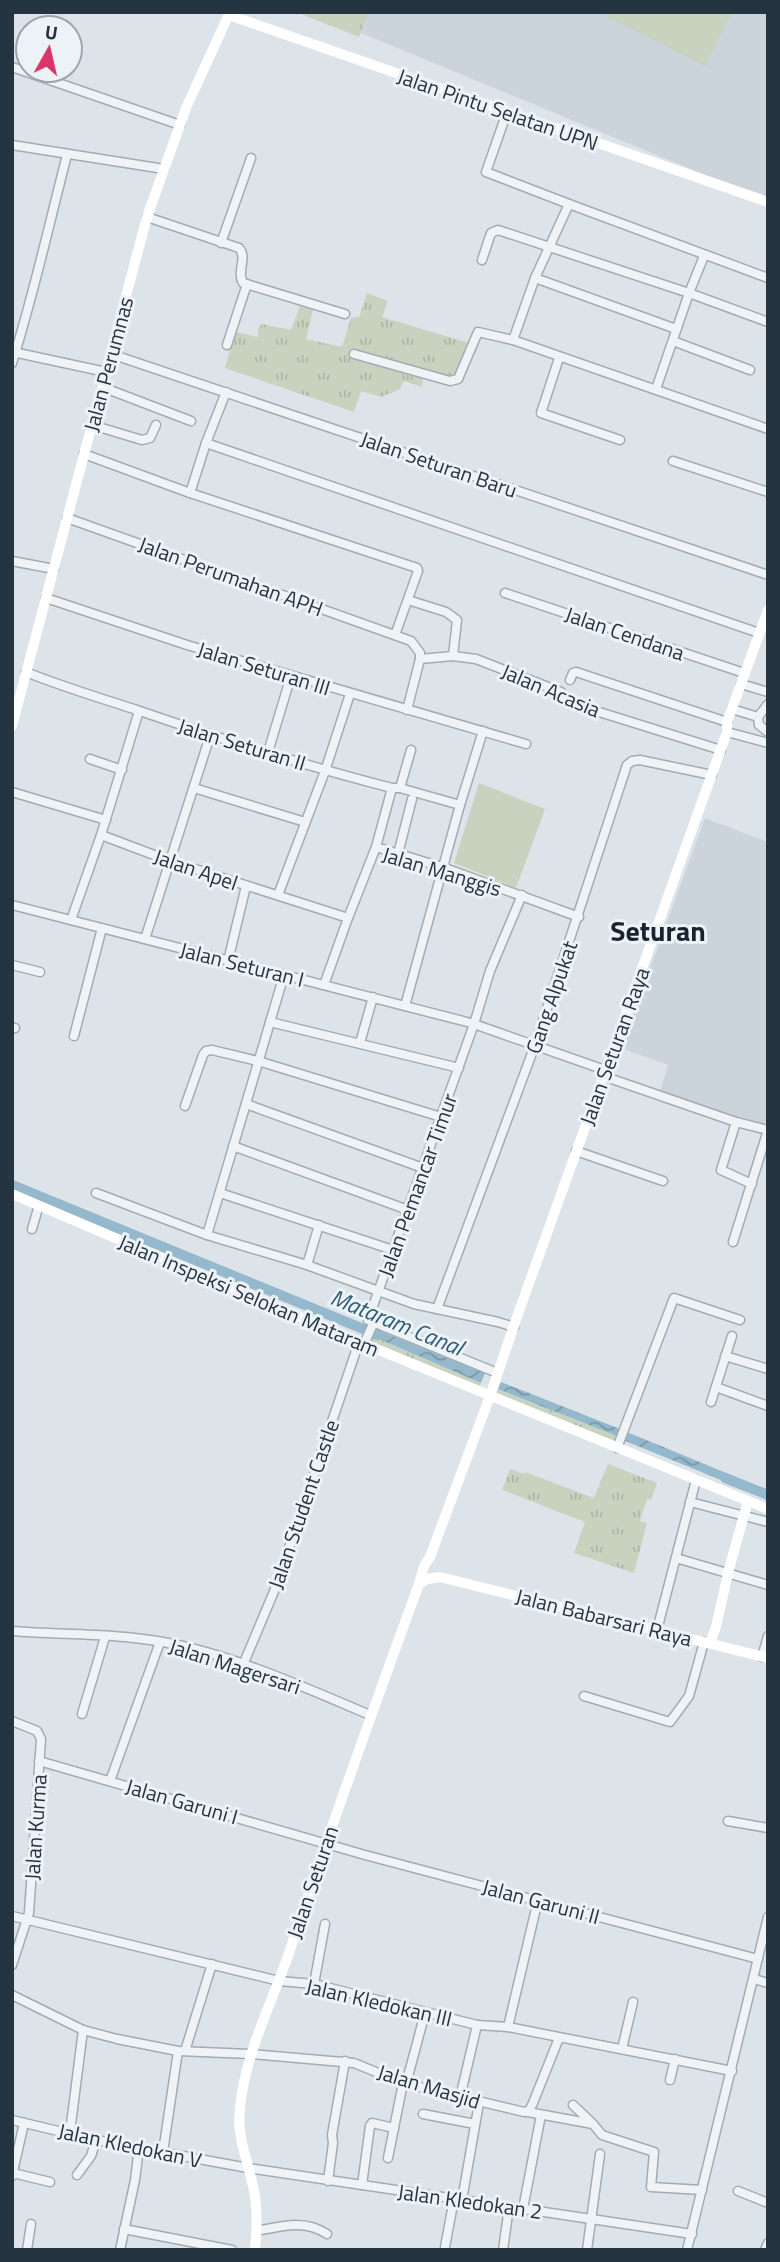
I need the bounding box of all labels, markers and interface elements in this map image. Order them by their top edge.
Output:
north arrow [14,14,84,84]
text: U [43,16,60,47]
street label: Jalan Pintu Selatan UPN [393,60,603,158]
street label: Jalan Perumnas [75,293,141,435]
street label: Jalan Seturan Baru [356,422,522,506]
street label: Jalan Perumahan APH [134,528,328,624]
street label: Jalan Cendana [561,598,689,669]
street label: Jalan Seturan III [194,633,334,703]
street label: Jalan Acasia [497,655,606,725]
street label: Jalan Seturan II [174,709,310,779]
street label: Jalan Manggis [378,838,506,904]
street label: Jalan Apel [150,840,242,898]
district label: Seturan [610,909,706,952]
street label: Jalan Seturan I [176,933,308,995]
street label: Gang Alpukat [517,936,585,1058]
street label: Jalan Seturan Raya [571,962,658,1129]
street label: Jalan Pemancar Timur [369,1089,465,1281]
street label: Jalan Inspeksi Selokan Mataram [114,1225,384,1365]
water label: Mataram Canal [325,1280,471,1366]
street label: Jalan Student Castle [259,1415,347,1593]
street label: Jalan Babarsari Raya [512,1580,696,1655]
street label: Jalan Magersari [165,1630,305,1702]
street label: Jalan Garuni I [122,1770,242,1832]
street label: Jalan Kurma [15,1773,55,1881]
street label: Jalan Seturan [278,1821,346,1943]
street label: Jalan Garuni II [479,1870,603,1932]
street label: Jalan Kledokan III [303,1970,455,2034]
street label: Jalan Masjid [374,2055,484,2117]
street label: Jalan Kledokan V [55,2114,205,2176]
street label: Jalan Kledokan 2 [396,2175,544,2227]

